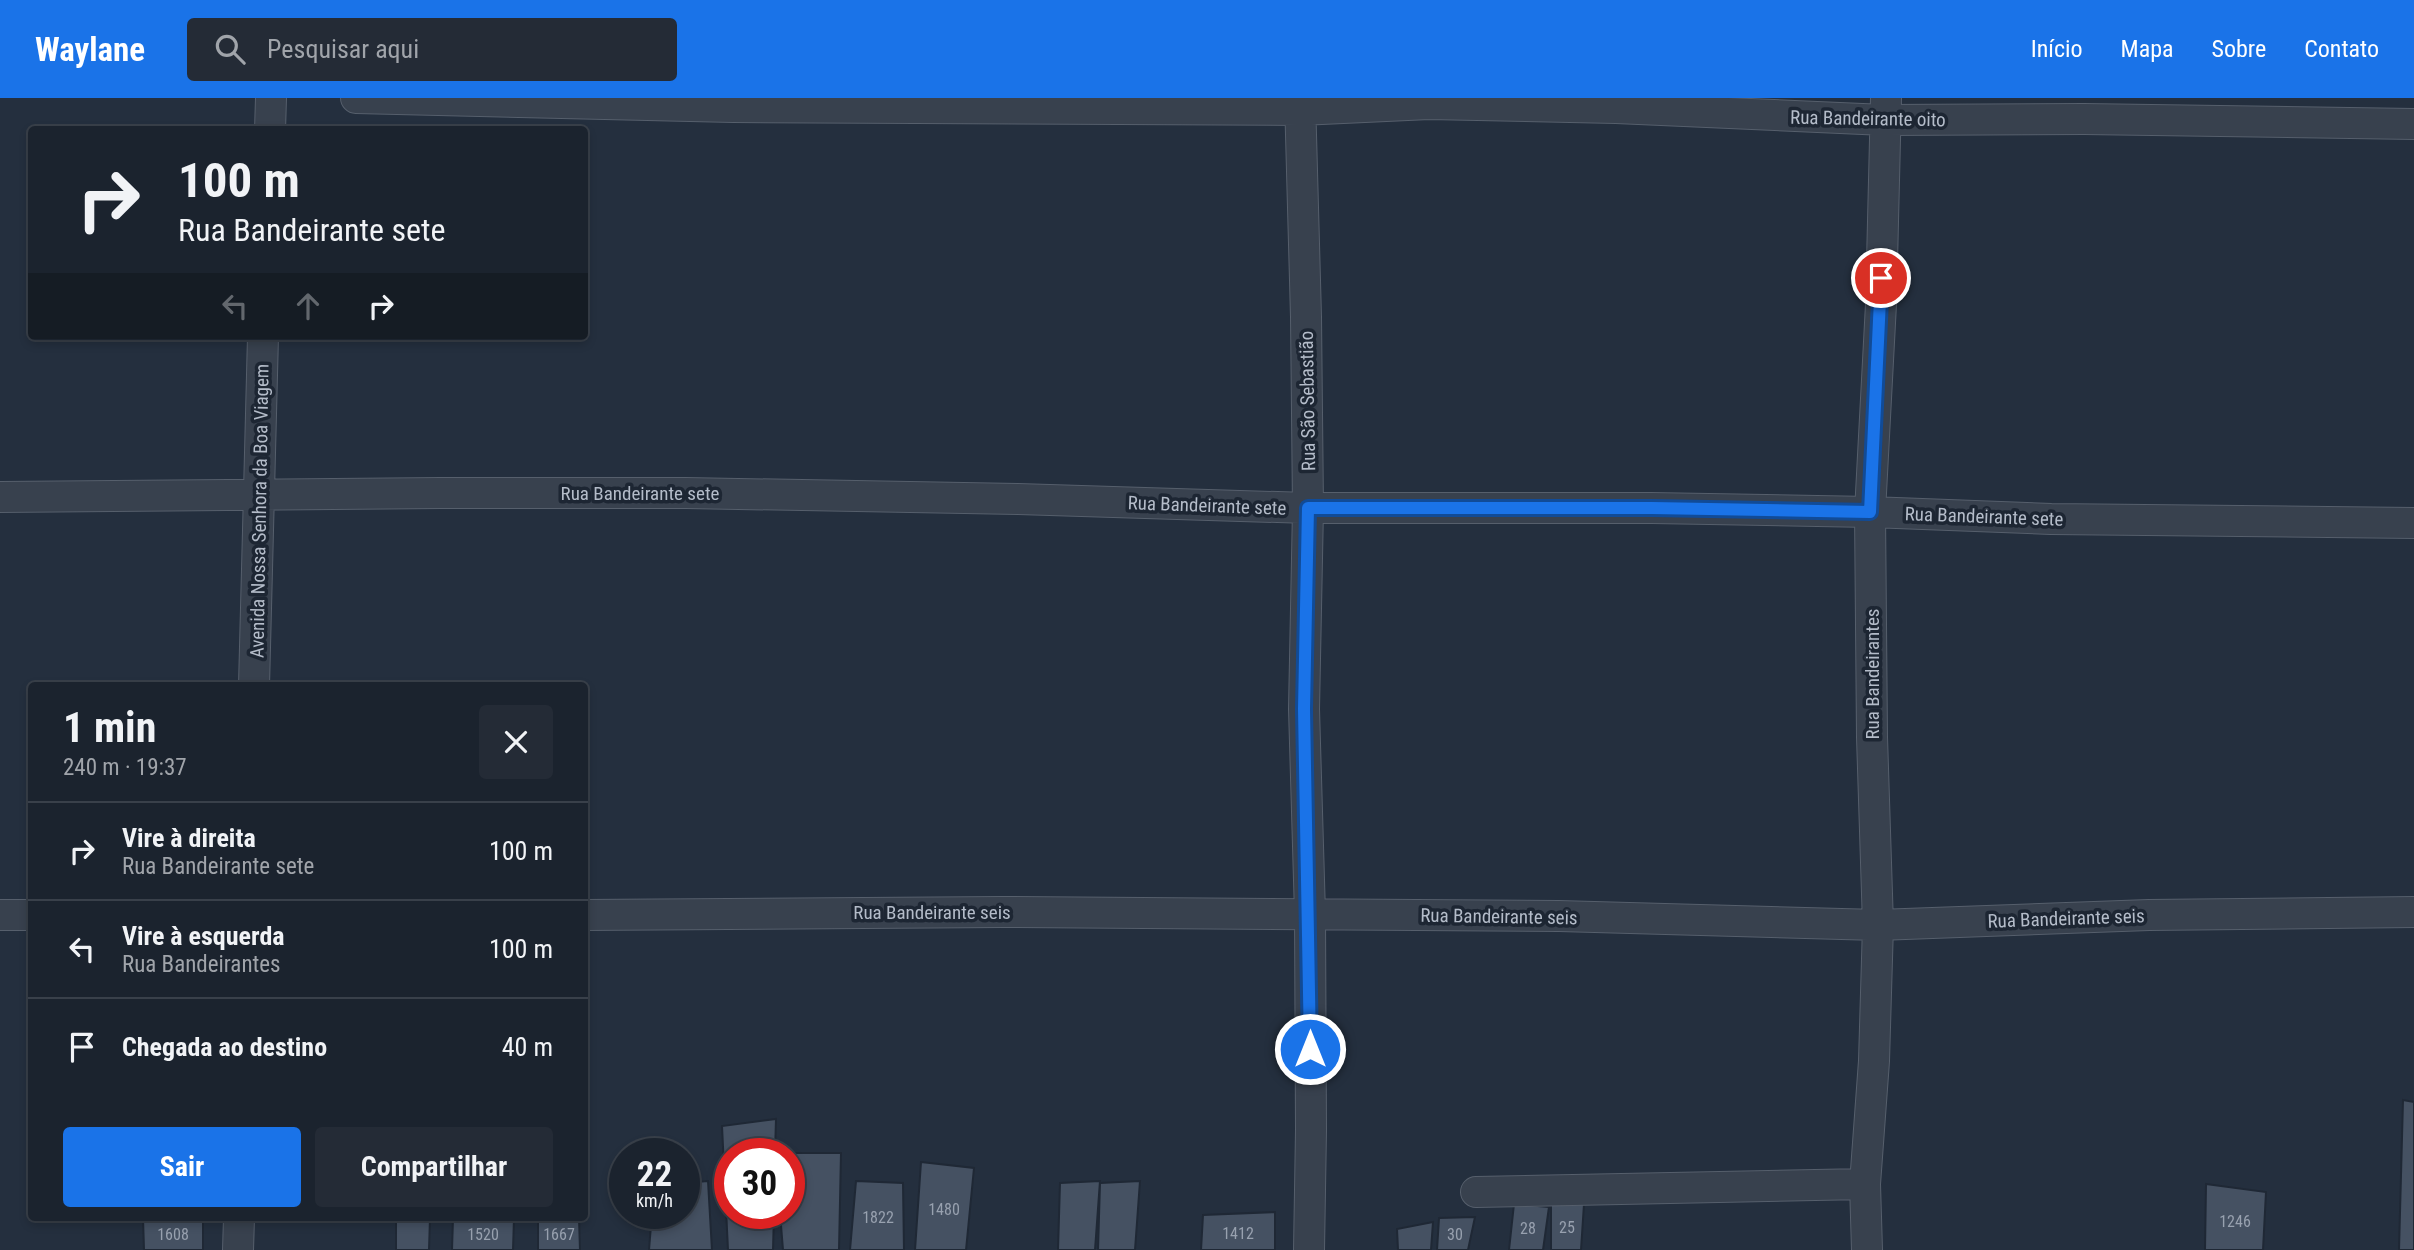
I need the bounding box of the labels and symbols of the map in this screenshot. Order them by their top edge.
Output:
street label: Rua Bandeirante oito [1790,106,1946,131]
pin [1851,248,1911,308]
street label: Rua São Sebastião [1295,331,1320,471]
street label: Avenida Nossa Senhora da Boa Viagem [245,364,274,658]
street label: Rua Bandeirante sete [561,482,719,505]
street label: Rua Bandeirante sete [1127,491,1287,520]
street label: Rua Bandeirante sete [1904,502,2064,531]
street label: Rua Bandeirantes [1861,608,1884,740]
street label: Rua Bandeirante seis [853,901,1011,924]
street label: Rua Bandeirante seis [1420,904,1578,929]
street label: Rua Bandeirante seis [1987,904,2145,933]
position arrow [1273,1012,1347,1086]
speed limit sign: 30 [714,1138,805,1229]
house number: 1480 [928,1200,960,1219]
house number: 1822 [862,1208,894,1227]
house number: 1246 [2219,1212,2251,1231]
house number: 25 [1559,1218,1575,1237]
house number: 28 [1520,1219,1536,1238]
house number: 1412 [1222,1224,1254,1243]
house number: 1608 [157,1225,189,1244]
house number: 1520 [467,1225,499,1244]
house number: 1667 [543,1225,575,1244]
house number: 30 [1447,1225,1463,1244]

